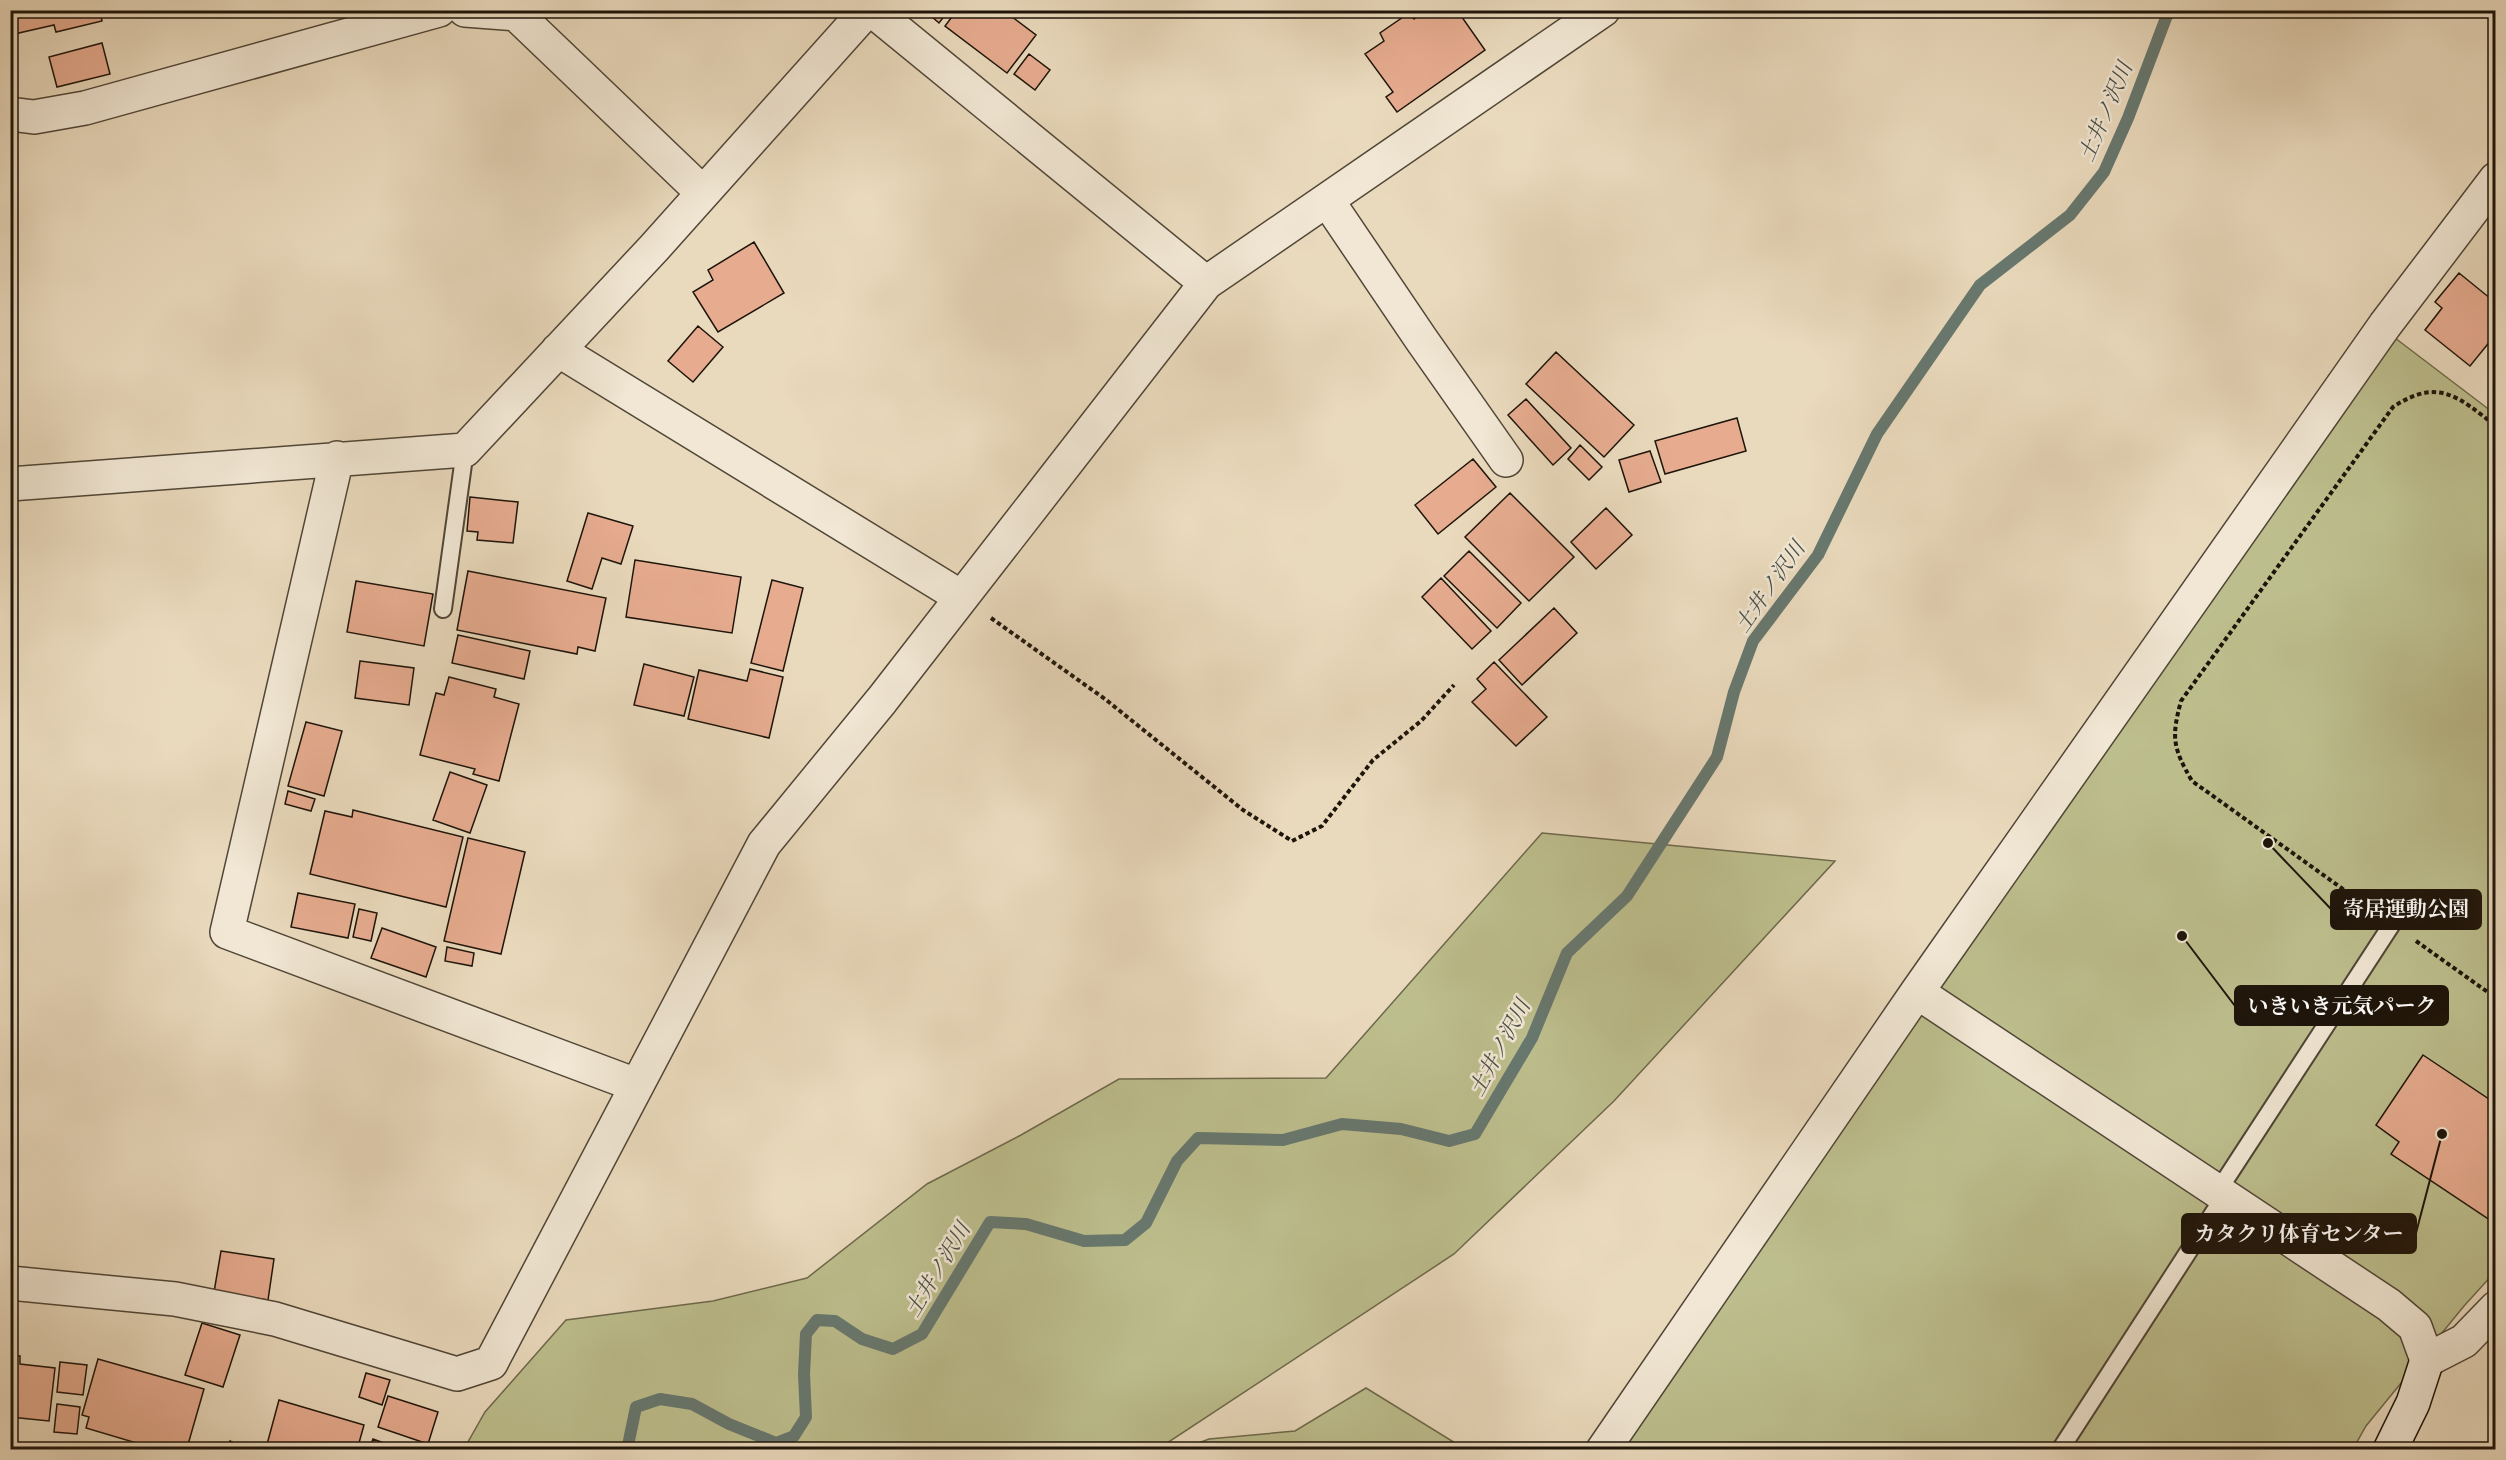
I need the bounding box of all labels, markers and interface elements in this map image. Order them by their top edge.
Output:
water label: 土井ノ沢川 [2073,57,2140,166]
water label: 土井ノ沢川 [1729,535,1812,638]
callout: 寄居運動公園 [2331,890,2481,929]
text: 寄居運動公園 [2343,896,2469,923]
callout: いきいき元気パーク [2235,986,2448,1025]
text: いきいき元気パーク [2248,993,2437,1020]
water label: 土井ノ沢川 [1463,994,1538,1101]
callout: カタクリ体育センター [2182,1214,2416,1253]
water label: 土井ノ沢川 [899,1216,978,1322]
text: カタクリ体育センター [2194,1221,2404,1248]

